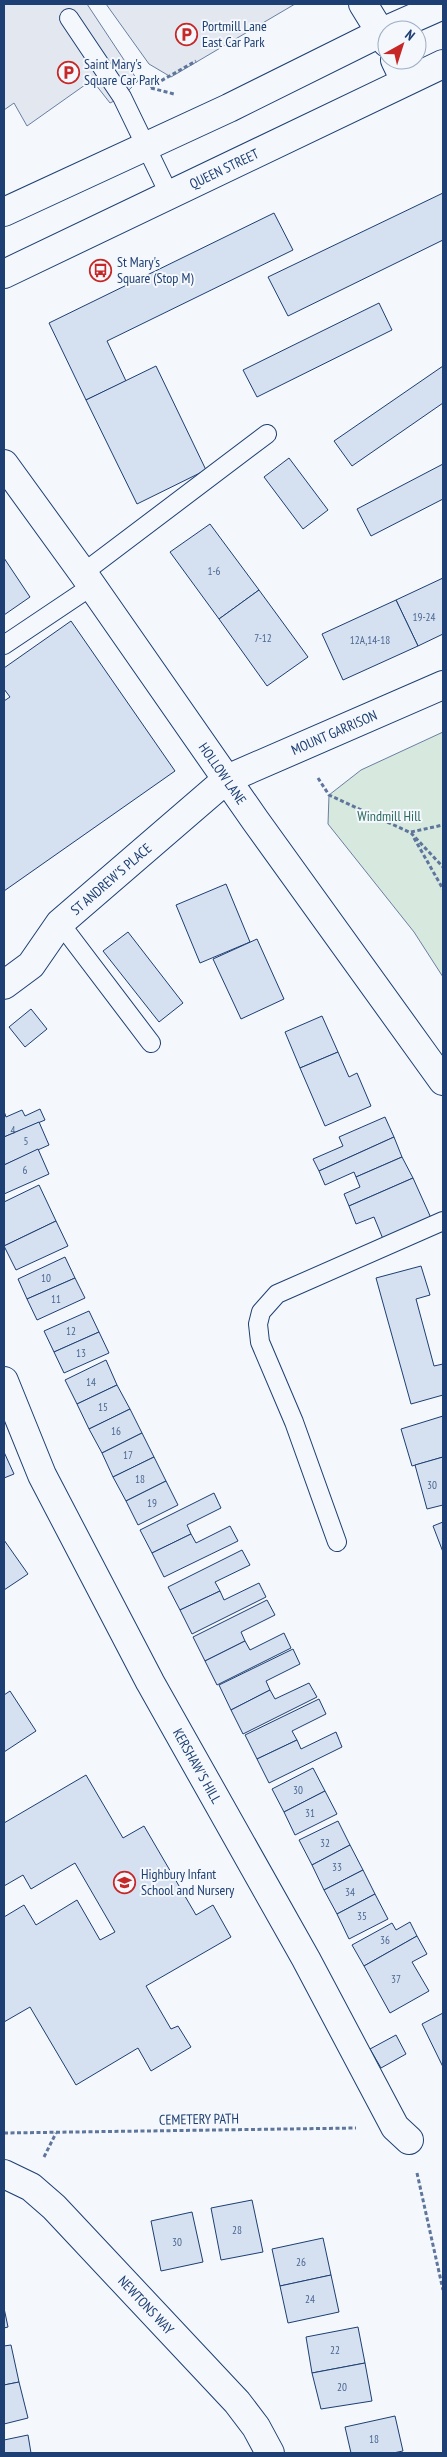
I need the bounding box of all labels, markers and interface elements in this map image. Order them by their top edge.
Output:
place label: Portmill Lane East Car Park [202,17,267,51]
north arrow [377,20,427,70]
parking icon: Portmill Lane East Car Park [174,22,198,46]
text: N [402,26,419,44]
place label: Saint Mary's Square Car Park [84,55,160,89]
parking icon: Saint Mary's Square Car Park [56,60,80,84]
street label: QUEEN STREET [186,144,262,193]
place label: St Mary's Square (Stop M) [117,253,194,287]
bus stop icon: St Mary's Square (Stop M) [89,258,113,282]
house number: 1-6 [207,564,221,578]
house number: 19-24 [412,610,436,624]
house number: 7-12 [254,631,272,645]
house number: 12A,14-18 [350,633,390,647]
street label: MOUNT GARRISON [289,706,380,759]
street label: HOLLOW LANE [195,739,251,808]
park label: Windmill Hill [357,807,421,825]
street label: ST ANDREW'S PLACE [67,839,155,919]
house number: 4 [11,1123,16,1137]
house number: 5 [24,1134,29,1148]
house number: 6 [23,1163,28,1177]
house number: 10 [41,1271,51,1285]
house number: 11 [51,1292,61,1306]
house number: 12 [66,1324,76,1338]
house number: 13 [76,1346,86,1360]
house number: 14 [86,1375,96,1389]
house number: 15 [98,1400,108,1414]
house number: 16 [111,1424,121,1438]
house number: 17 [123,1448,133,1462]
house number: 18 [135,1472,145,1486]
house number: 30 [427,1478,437,1492]
house number: 19 [147,1496,157,1510]
street label: KERSHAW'S HILL [169,1725,226,1807]
house number: 30 [293,1783,303,1797]
house number: 31 [305,1806,315,1820]
house number: 32 [320,1836,330,1850]
house number: 33 [332,1860,342,1874]
place label: Highbury Infant School and Nursery [141,1865,235,1899]
school or university icon: Highbury Infant School and Nursery [113,1870,137,1894]
house number: 34 [345,1885,355,1899]
house number: 35 [357,1909,367,1923]
house number: 36 [380,1933,390,1947]
house number: 37 [391,1972,401,1986]
street label: CEMETERY PATH [159,2109,239,2129]
house number: 28 [232,2223,242,2237]
house number: 30 [172,2235,182,2249]
house number: 26 [296,2255,306,2269]
street label: NEWTONS WAY [114,2272,178,2339]
house number: 24 [305,2292,315,2306]
house number: 22 [330,2343,340,2357]
house number: 20 [337,2380,347,2394]
house number: 18 [369,2432,379,2446]

